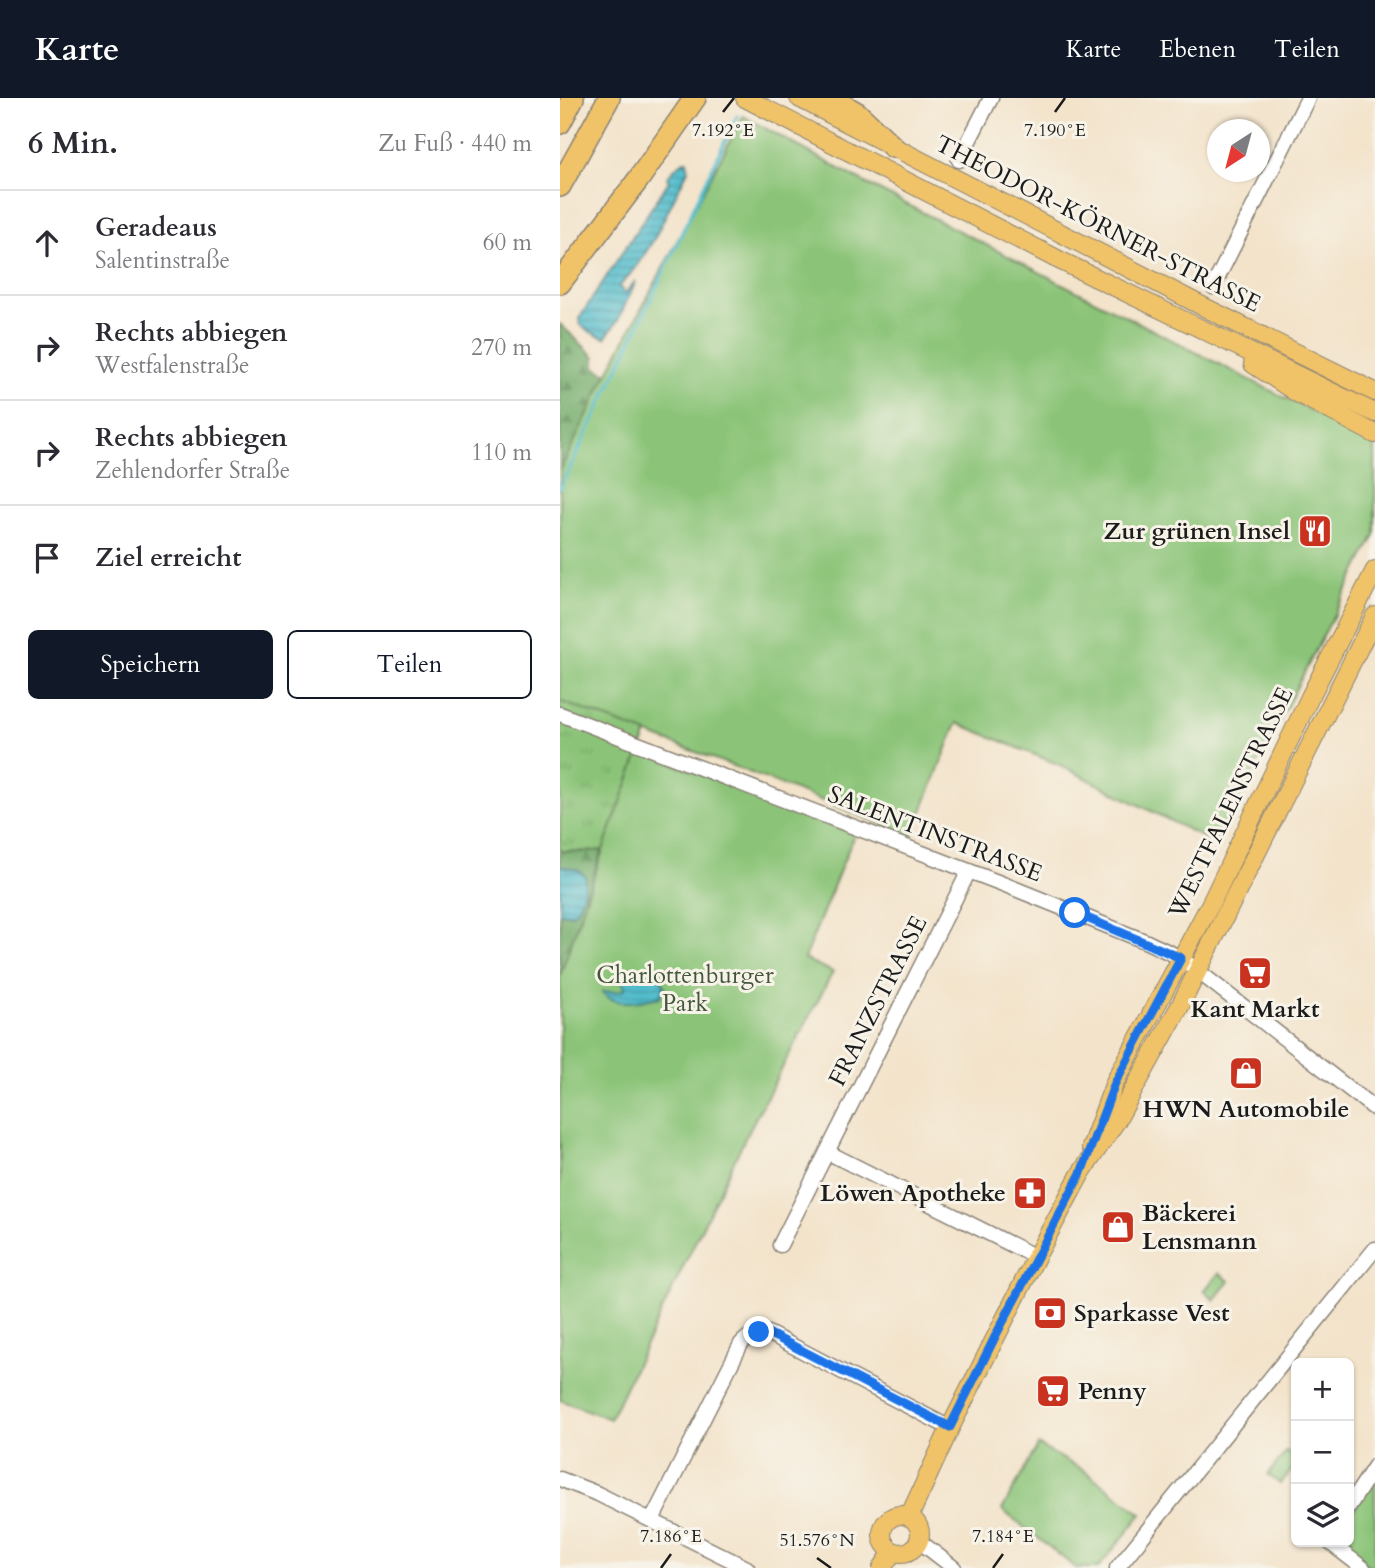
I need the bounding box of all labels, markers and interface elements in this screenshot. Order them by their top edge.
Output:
text: Karte [35,27,119,72]
text: Karte [1066,33,1121,66]
text: Ebenen [1159,33,1236,66]
text: Teilen [1274,33,1340,66]
text: 7.192°E [692,118,754,143]
text: 7.190°E [1024,118,1086,143]
north arrow [1207,119,1270,182]
text: 6 Min. [28,123,118,164]
street label: THEODOR-KÖRNER-STRASSE [930,127,1266,321]
text: Zu Fuß · 440 m [378,128,532,159]
text: Geradeaus [95,210,217,245]
icon: ahead [28,224,66,262]
text: 60 m [483,227,532,258]
text: Salentinstraße [95,245,230,276]
text: Rechts abbiegen [95,315,287,350]
icon: right [28,329,66,367]
text: 270 m [471,332,532,363]
text: Westfalenstraße [95,350,250,381]
text: Rechts abbiegen [95,420,287,455]
icon: right [28,434,66,472]
text: 110 m [471,437,532,468]
text: Zehlendorfer Straße [95,455,290,486]
restaurant icon: Zur grünen Insel [1296,512,1334,550]
place label: Zur grünen Insel [1103,515,1290,548]
icon: arrive [28,539,66,577]
text: Ziel erreicht [95,540,241,575]
button: Speichern [28,630,273,699]
button: Teilen [287,630,532,699]
street label: WESTFALENSTRASSE [1160,682,1301,925]
street label: SALENTINSTRASSE [823,778,1047,890]
route start [1059,897,1090,928]
street label: FRANZSTRASSE [821,910,935,1092]
supermarket icon: Kant Markt [1236,954,1274,992]
park label: Charlottenburger Park [596,959,774,1020]
place label: Kant Markt [1190,993,1320,1026]
shop icon: HWN Automobile [1227,1054,1265,1092]
place label: HWN Automobile [1143,1093,1349,1126]
pharmacy icon: Löwen Apotheke [1011,1174,1049,1212]
place label: Löwen Apotheke [820,1177,1006,1210]
place label: Bäckerei Lensmann [1142,1197,1258,1258]
shop icon: Bäckerei Lensmann [1099,1208,1137,1246]
bank icon: Sparkasse Vest [1031,1294,1069,1332]
place label: Sparkasse Vest [1074,1297,1230,1330]
route end [743,1316,774,1347]
map controls [1291,1358,1354,1547]
button: + [1291,1358,1354,1421]
supermarket icon: Penny [1034,1372,1072,1410]
place label: Penny [1078,1375,1147,1408]
button: − [1291,1421,1354,1484]
button: layers [1291,1484,1354,1547]
text: 7.186°E [640,1524,702,1549]
text: 7.184°E [972,1524,1034,1549]
text: 51.576°N [779,1528,855,1553]

